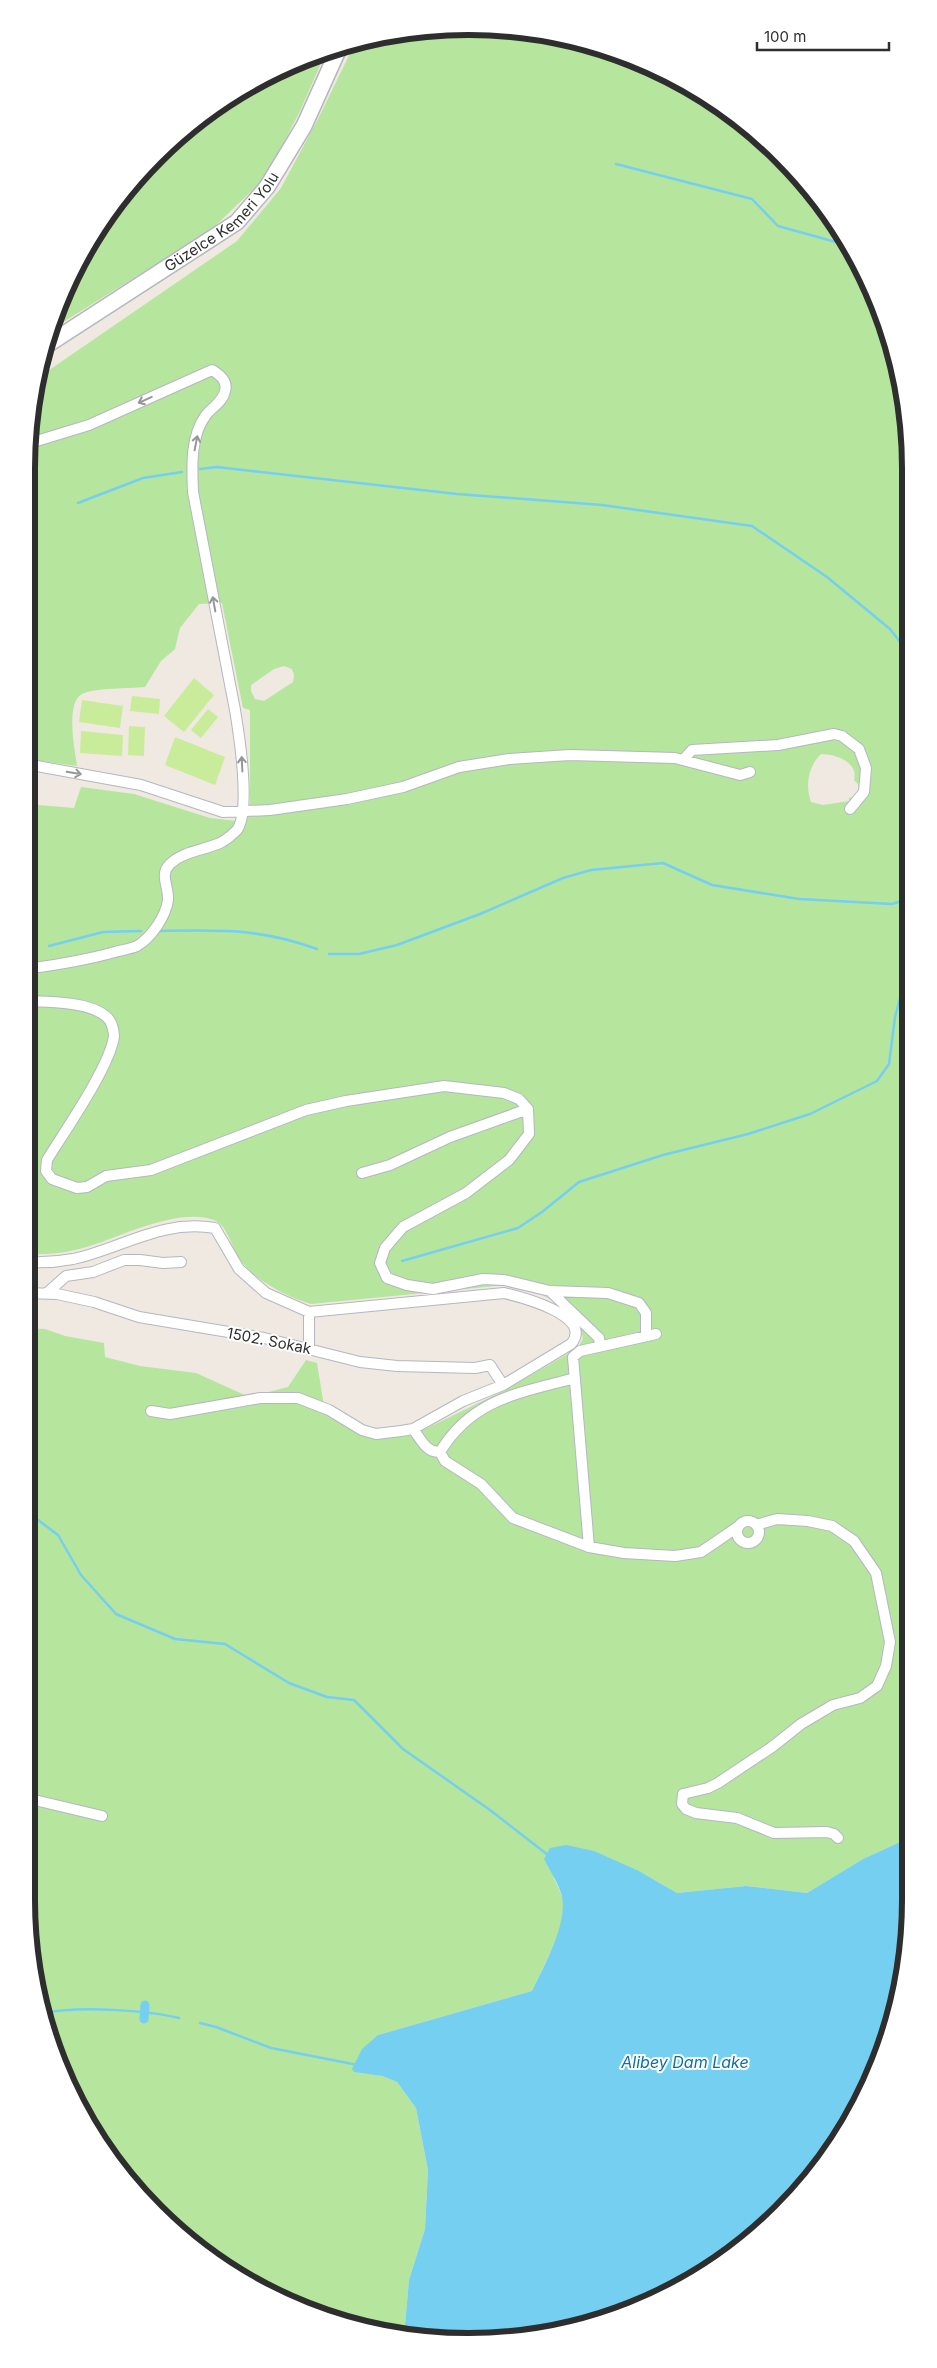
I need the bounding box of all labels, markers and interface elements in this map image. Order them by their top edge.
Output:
scale bar [757,20,890,52]
text: 100 m [764,27,806,46]
street label: Güzelce Kemeri Yolu [161,168,283,276]
one-way arrow [138,396,153,405]
one-way arrow [191,436,201,452]
one-way arrow [209,596,219,612]
one-way arrow [238,756,247,772]
one-way arrow [66,769,82,779]
street label: 1502. Sokak [225,1323,314,1358]
water label: Alibey Dam Lake [620,2052,749,2072]

